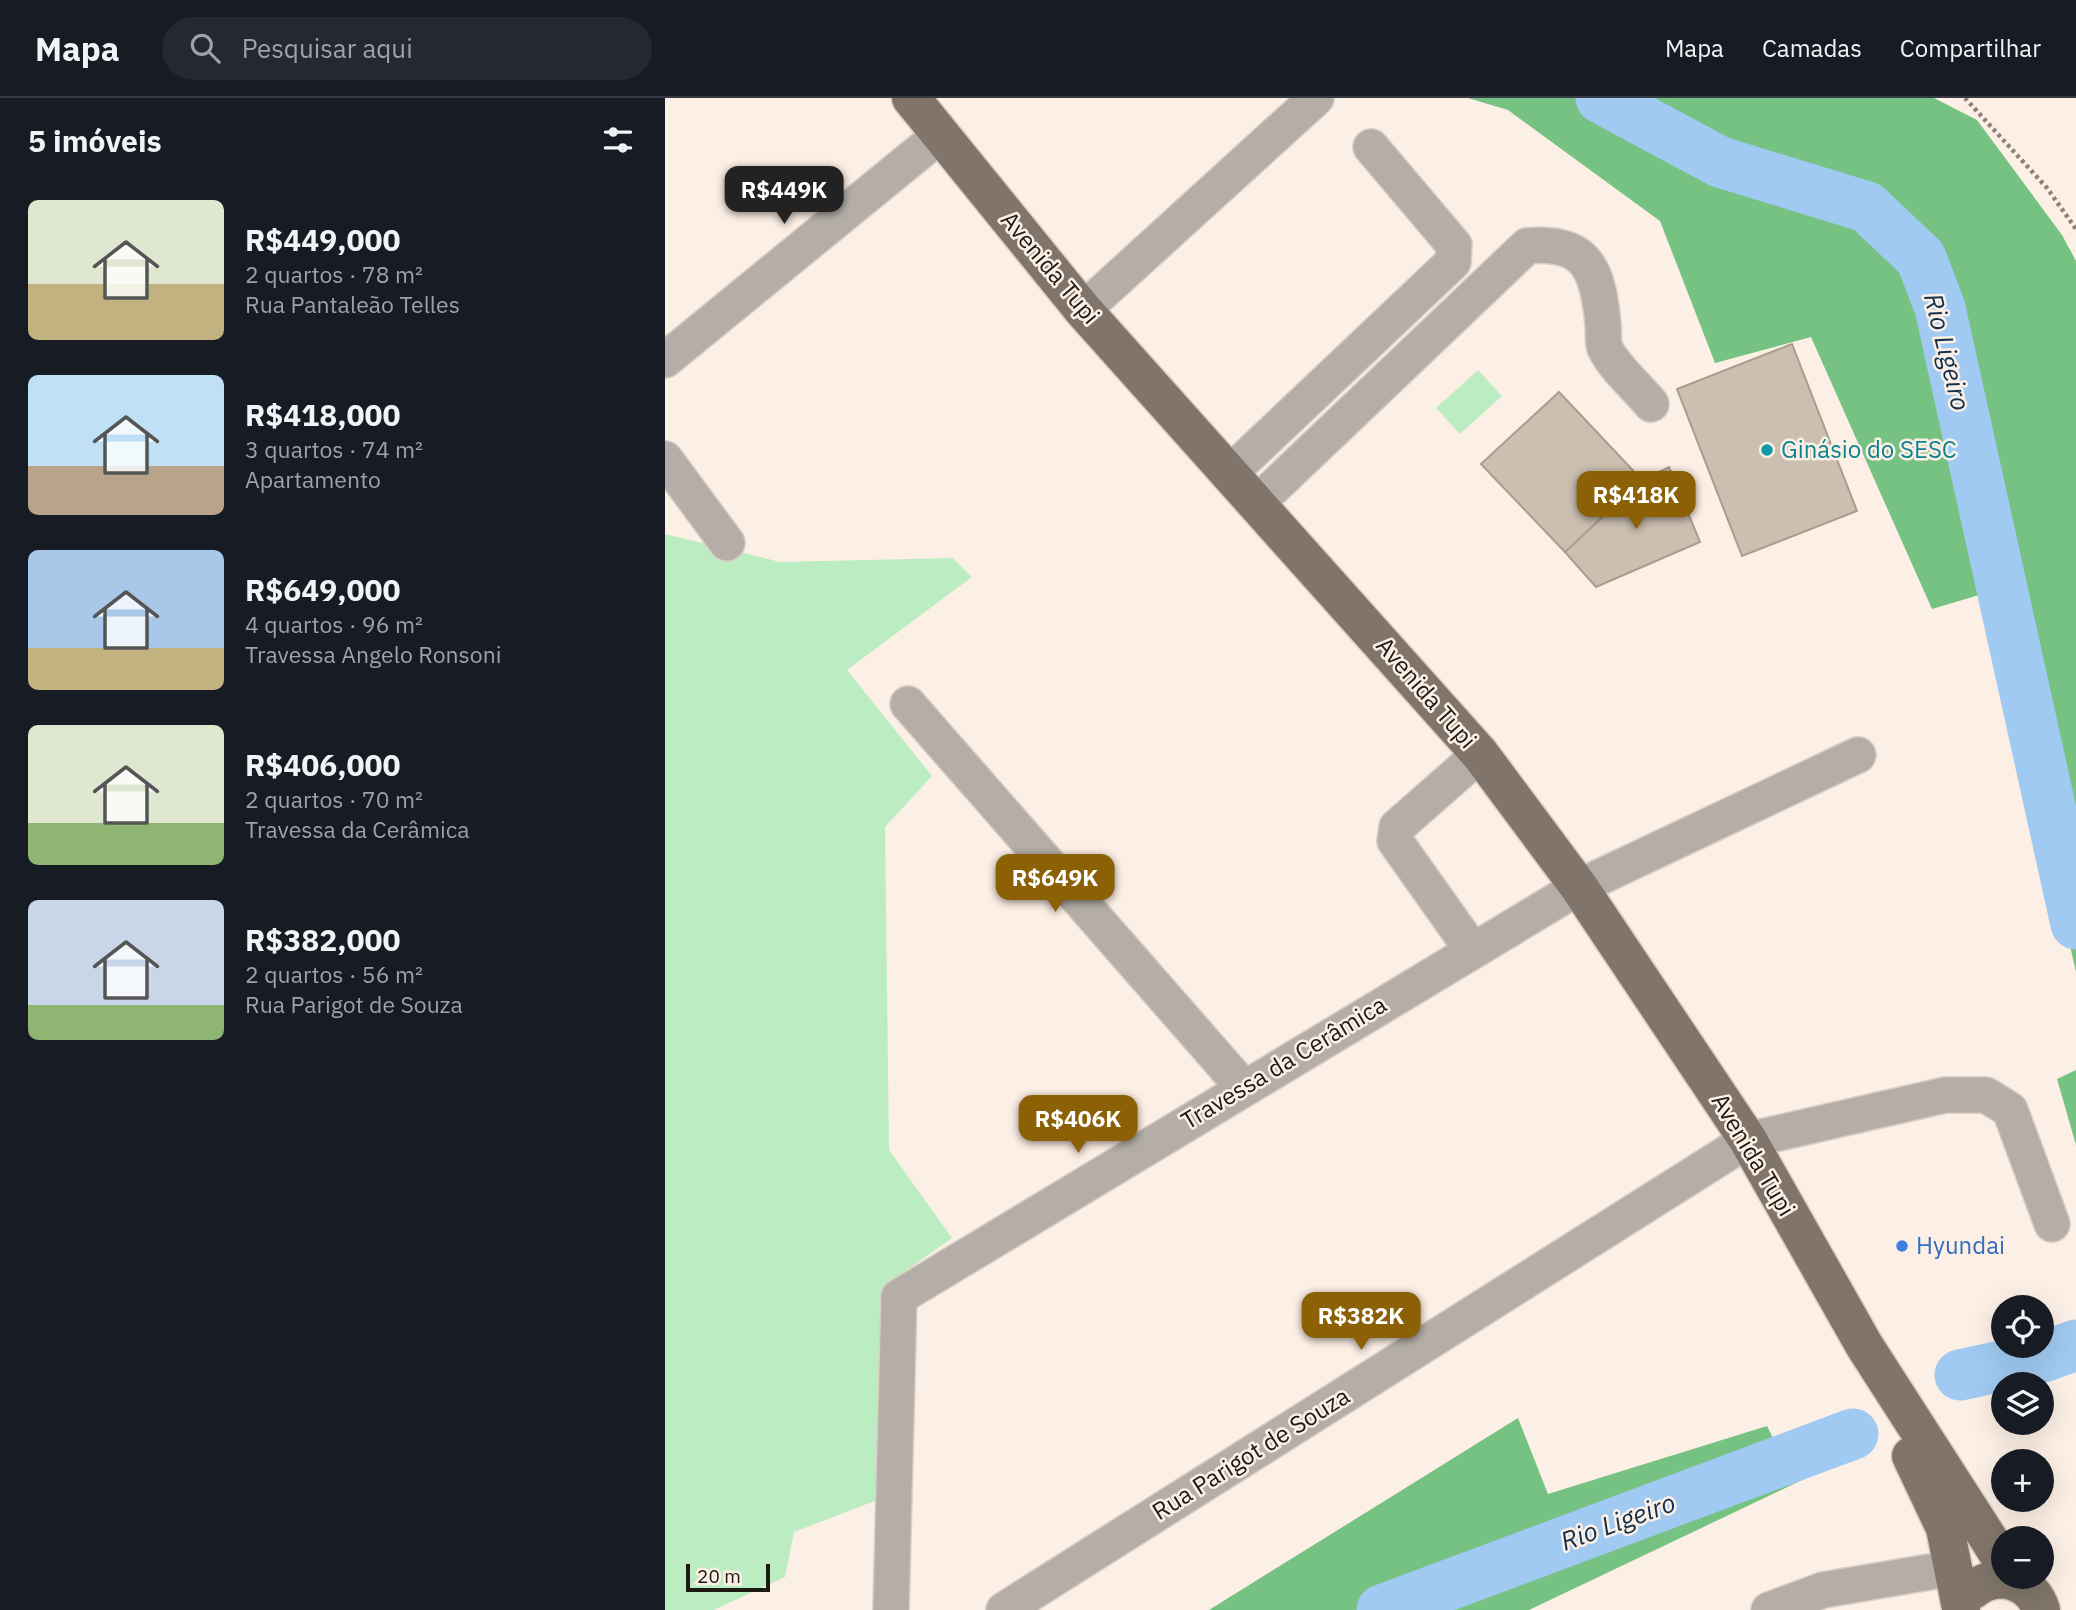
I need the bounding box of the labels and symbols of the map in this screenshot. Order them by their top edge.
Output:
pin: R$449K [727,166,841,226]
street label: Avenida Tupi [994,204,1107,330]
water label: Rio Ligeiro [1917,289,1979,414]
place label: Ginásio do SESC [1781,433,1957,465]
marker: Ginásio do SESC [1759,442,1775,458]
pin: R$418K [1579,472,1693,531]
street label: Avenida Tupi [1369,630,1484,755]
pin: R$649K [998,854,1112,914]
street label: Travessa da Cerâmica [1175,988,1392,1136]
street label: Avenida Tupi [1705,1087,1803,1222]
pin: R$406K [1021,1096,1135,1155]
place label: Hyundai [1916,1229,2005,1261]
marker: Hyundai [1894,1238,1910,1254]
pin: R$382K [1304,1292,1418,1352]
street label: Rua Parigot de Souza [1146,1379,1355,1527]
water label: Rio Ligeiro [1555,1485,1680,1558]
scale bar [686,1561,770,1593]

